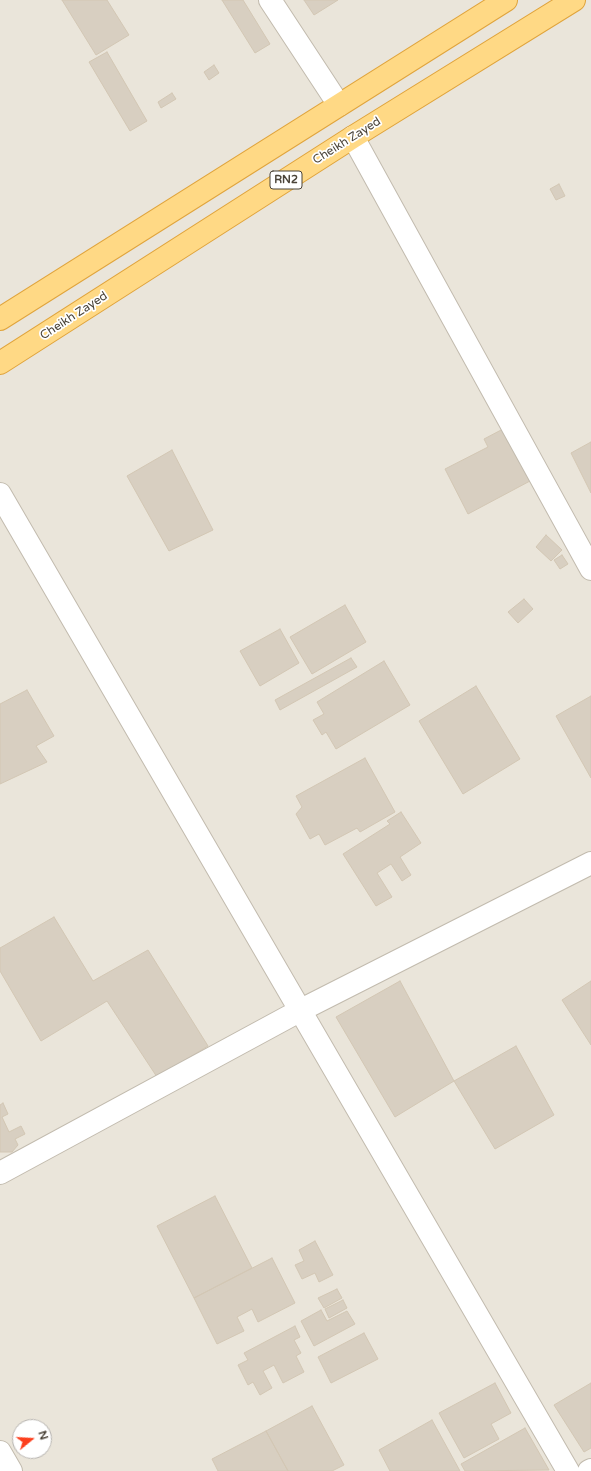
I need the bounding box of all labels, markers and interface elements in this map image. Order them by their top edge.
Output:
street label: Cheikh Zayed [310,114,384,168]
road number: RN2 [270,171,302,189]
street label: Cheikh Zayed [38,289,110,343]
north arrow [12,1419,52,1459]
text: N [35,1429,50,1442]

